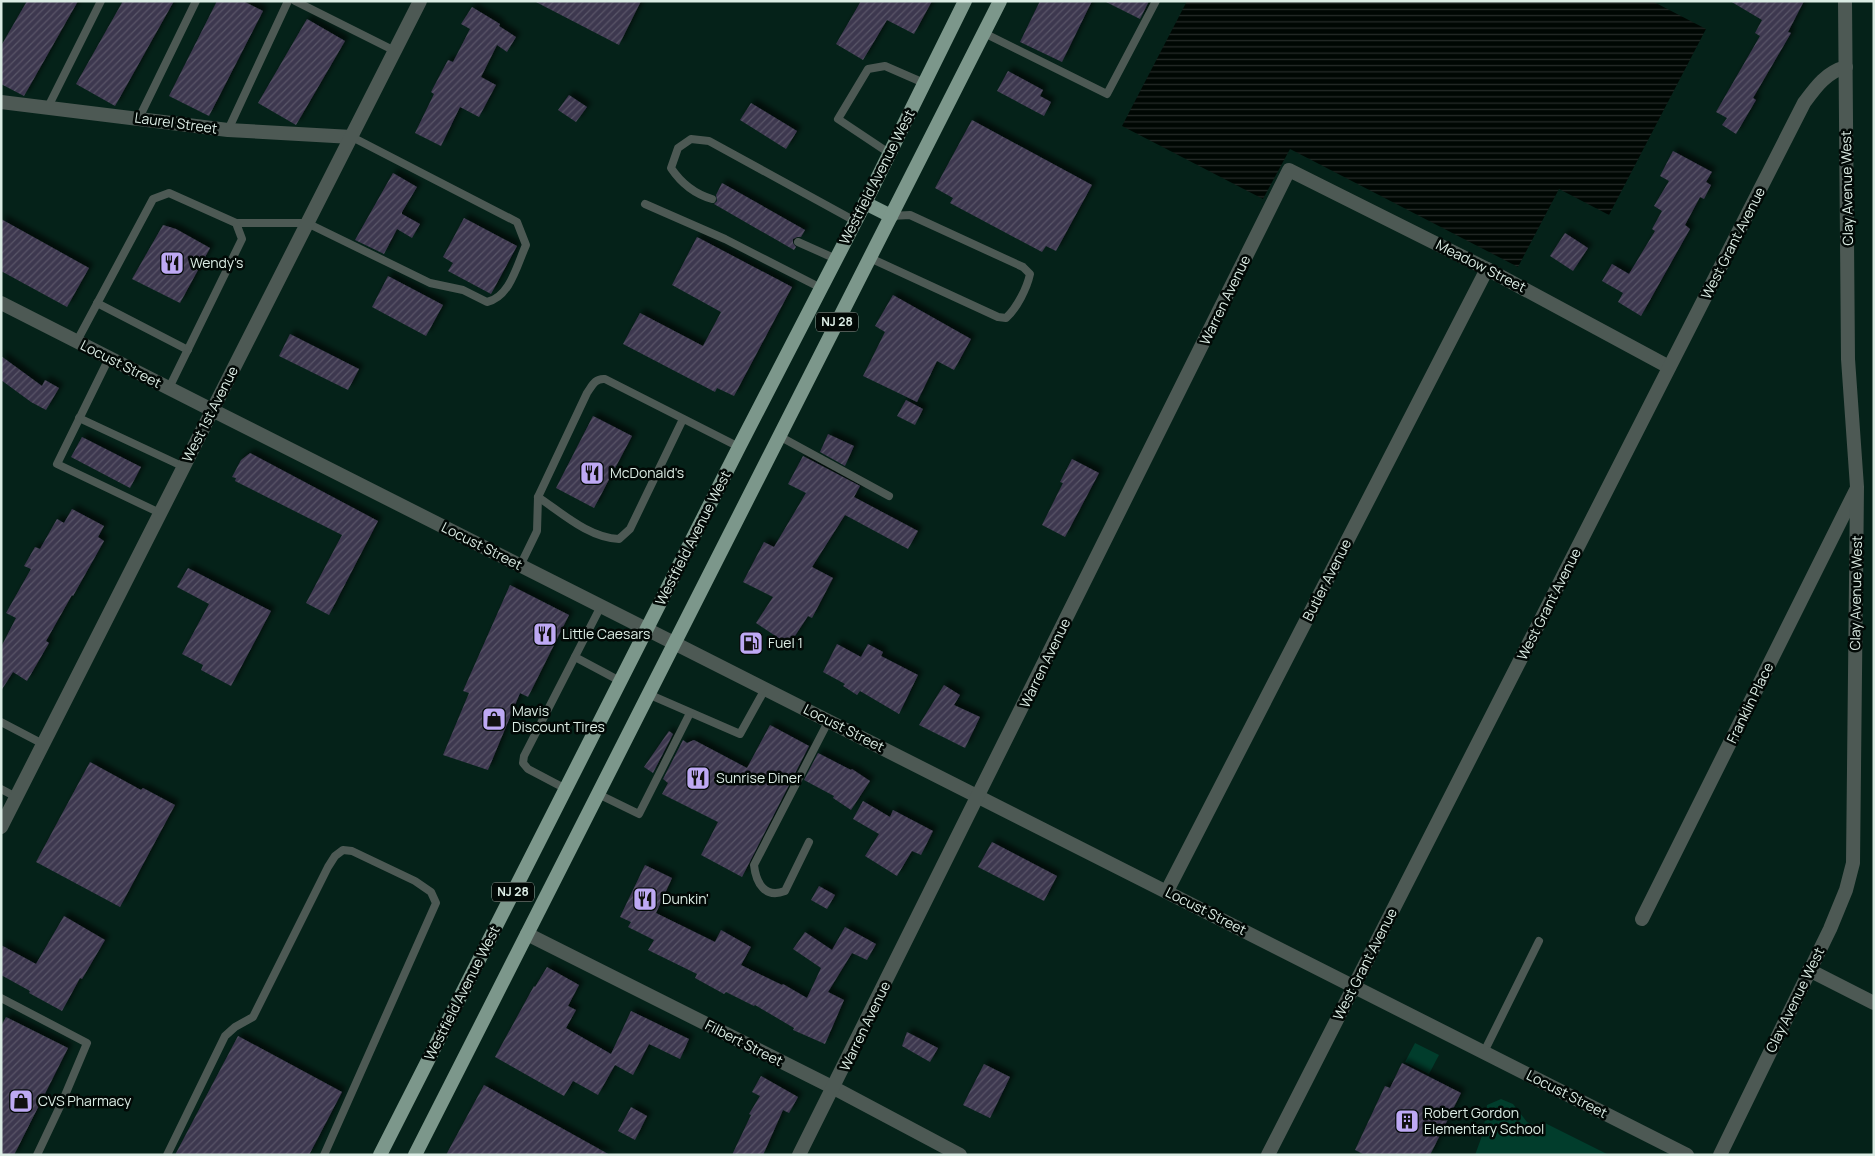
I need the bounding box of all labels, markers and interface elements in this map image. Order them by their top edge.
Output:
street label: Westfield Avenue West [834,106,919,247]
street label: Laurel Street [133,107,219,138]
street label: Clay Avenue West [1836,130,1857,246]
street label: West Grant Avenue [1696,184,1769,302]
street label: Meadow Street [1433,235,1530,297]
restaurant icon: Wendy's [159,250,185,276]
street label: Warren Avenue [1195,252,1254,348]
place label: Wendy's [190,253,243,272]
road number: NJ 28 [816,313,858,332]
street label: Locust Street [78,335,165,392]
street label: West 1st Avenue [177,363,242,465]
restaurant icon: McDonald's [579,460,605,486]
place label: McDonald's [610,463,684,482]
street label: Westfield Avenue West [650,467,735,608]
street label: Locust Street [439,517,526,574]
street label: Butler Avenue [1298,535,1355,624]
street label: Clay Avenue West [1845,535,1866,651]
street label: West Grant Avenue [1512,545,1585,663]
street label: Warren Avenue [1015,615,1074,711]
restaurant icon: Little Caesars [532,621,558,647]
place label: Little Caesars [562,624,650,643]
fuel station icon: Fuel 1 [738,630,764,656]
place label: Fuel 1 [768,633,803,652]
street label: Franklin Place [1722,659,1777,746]
street label: Locust Street [801,699,888,756]
place label: Mavis Discount Tires [512,701,605,736]
shop icon: Mavis Discount Tires [481,706,507,732]
restaurant icon: Sunrise Diner [685,765,711,791]
place label: Sunrise Diner [716,768,802,787]
road number: NJ 28 [492,882,534,902]
street label: Locust Street [1163,882,1250,939]
restaurant icon: Dunkin' [632,886,658,912]
place label: Dunkin' [662,889,709,908]
street label: West Grant Avenue [1328,905,1401,1023]
street label: Westfield Avenue West [419,922,504,1063]
street label: Clay Avenue West [1761,944,1828,1056]
street label: Warren Avenue [835,978,894,1074]
street label: Filbert Street [702,1015,787,1070]
street label: Locust Street [1524,1065,1611,1122]
shop icon: CVS Pharmacy [8,1088,34,1114]
place label: CVS Pharmacy [38,1091,132,1110]
place label: Robert Gordon Elementary School [1424,1103,1544,1138]
building icon: Robert Gordon Elementary School [1394,1108,1420,1134]

